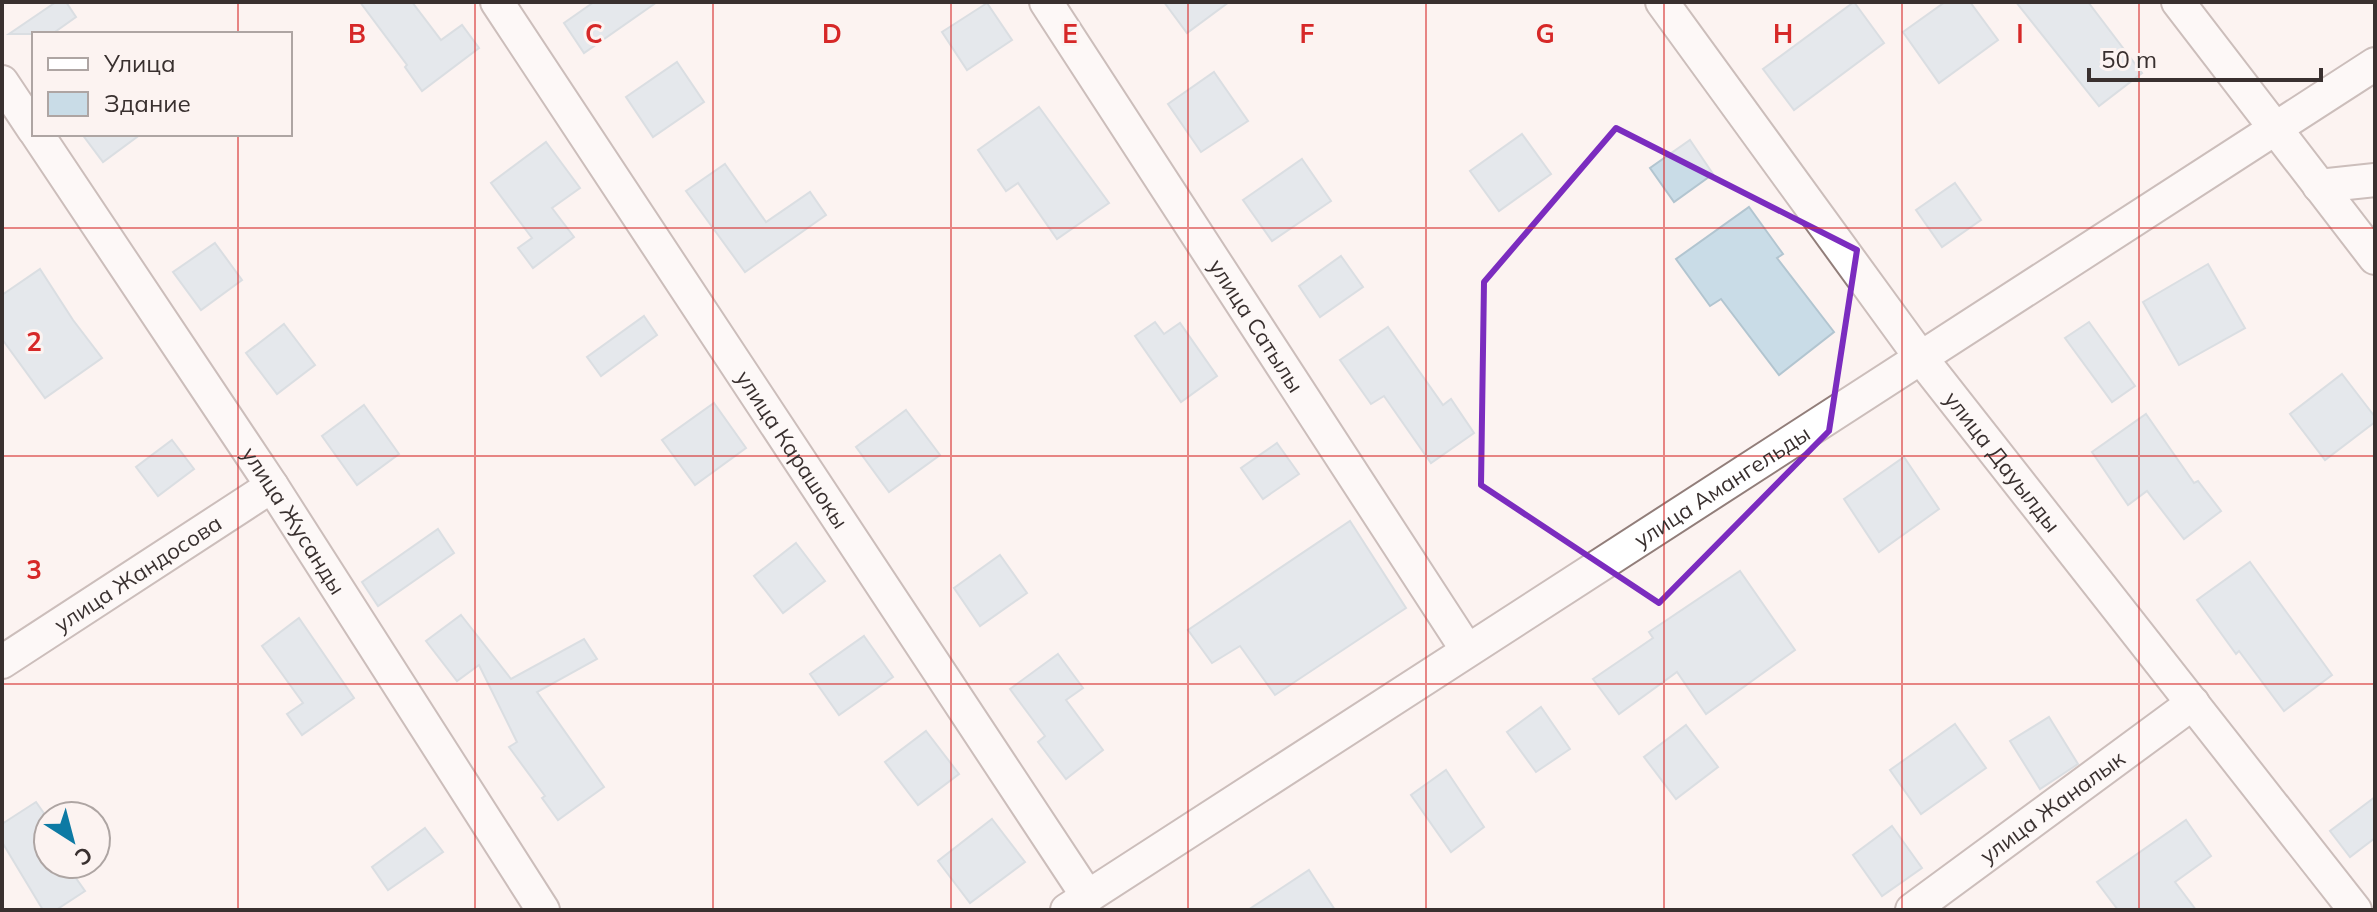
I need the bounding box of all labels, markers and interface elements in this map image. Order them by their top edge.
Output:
text: B [348,17,366,50]
text: C [585,17,603,50]
text: D [822,17,842,50]
text: E [1062,17,1078,50]
text: F [1300,17,1315,50]
text: G [1535,17,1555,50]
text: H [1773,17,1793,50]
text: I [2016,17,2024,50]
legend [32,32,292,136]
scale bar [2089,32,2321,82]
text: 50 m [2101,44,2157,74]
text: Улица [103,48,176,78]
text: Здание [104,88,191,118]
street label: улица Сатылы [1203,254,1310,398]
text: 2 [26,325,42,358]
street label: улица Карашокы [730,365,855,534]
street label: улица Дауылды [1938,385,2067,538]
street label: улица Амангельды [1629,419,1815,554]
street label: улица Жусанды [236,441,352,600]
street label: улица Жандосова [49,509,227,638]
text: 3 [26,553,42,586]
street label: улица Жаналык [1974,744,2130,869]
north arrow [32,800,112,880]
text: С [69,840,98,872]

